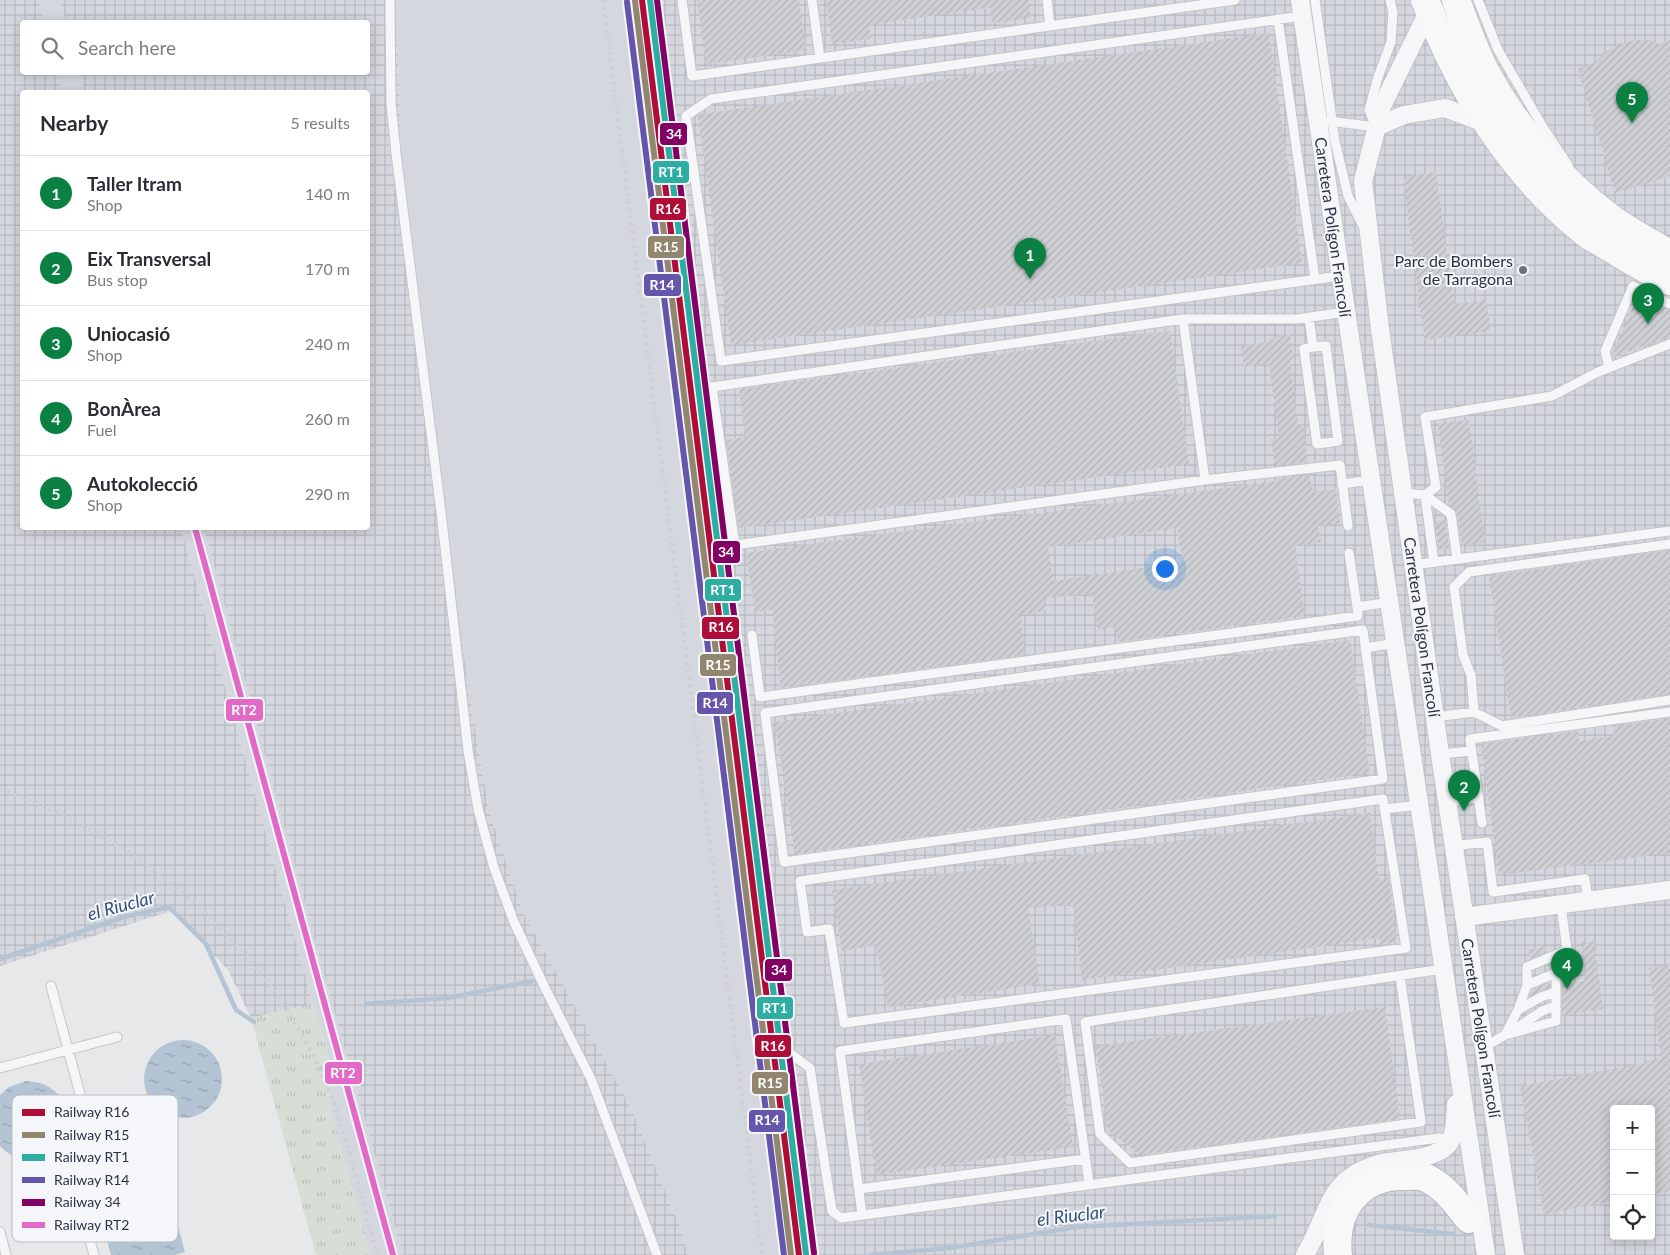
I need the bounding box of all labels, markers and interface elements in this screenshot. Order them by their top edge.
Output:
search box [20,20,370,75]
icon: search [38,34,66,62]
text: Search here [78,36,176,59]
pin: 5 [1616,82,1648,123]
text: Nearby [40,110,108,135]
text: 5 results [290,113,350,132]
line badge: 34 [659,122,688,146]
text: 34 [666,125,682,142]
street label: Carretera Polígon Francolí [1311,136,1356,319]
line badge: RT1 [652,160,690,184]
text: RT1 [658,163,684,180]
text: Taller Itram [87,172,182,195]
text: 1 [51,184,61,203]
text: 140 m [305,184,350,203]
text: Shop [87,195,123,214]
line badge: R16 [649,197,687,221]
text: R16 [655,200,681,217]
line badge: R15 [647,235,685,259]
text: R15 [653,238,679,255]
pin: 1 [1014,238,1046,279]
text: Eix Transversal [87,247,211,270]
place label: Parc de Bombers de Tarragona [1394,251,1513,288]
text: 2 [51,259,61,278]
text: 170 m [305,259,350,278]
marker: Parc de Bombers de Tarragona [1517,264,1529,276]
text: Bus stop [87,270,148,289]
line badge: R14 [643,273,682,297]
text: R14 [649,276,675,293]
pin: 3 [1632,283,1664,324]
text: Uniocasió [87,322,170,345]
text: 3 [51,334,61,353]
text: 240 m [305,334,350,353]
text: Shop [87,345,123,364]
text: BonÀrea [87,397,161,420]
text: 4 [51,409,61,428]
text: 260 m [305,409,350,428]
text: Fuel [87,420,117,439]
text: Autokolecció [87,472,198,495]
text: 5 [51,484,61,503]
text: 290 m [305,484,350,503]
text: Shop [87,495,123,514]
street label: Carretera Polígon Francolí [1400,536,1445,719]
line badge: 34 [712,540,741,564]
text: 34 [718,543,734,560]
your location [1152,556,1178,582]
line badge: RT1 [704,578,742,602]
text: RT1 [710,581,736,598]
line badge: R16 [701,616,740,640]
text: R16 [708,618,734,635]
line badge: R15 [699,653,737,677]
text: R15 [705,656,731,673]
line badge: R14 [696,691,734,715]
text: R14 [702,694,728,711]
line badge: RT2 [225,698,264,722]
text: RT2 [231,701,257,718]
pin: 2 [1448,770,1480,811]
water label: el Riuclar [85,885,157,925]
street label: Carretera Polígon Francolí [1458,937,1505,1120]
pin: 4 [1551,948,1583,989]
line badge: 34 [764,958,793,982]
text: 34 [771,961,787,978]
line badge: RT1 [756,996,794,1020]
text: RT1 [762,999,788,1016]
line badge: R16 [754,1034,792,1058]
text: R16 [760,1037,786,1054]
line badge: RT2 [324,1061,363,1085]
text: RT2 [330,1064,356,1081]
line badge: R15 [751,1071,789,1095]
text: R15 [757,1074,783,1091]
legend [12,1095,178,1242]
text: Railway R16 [54,1103,129,1120]
map controls [1610,1105,1655,1240]
button: + [1610,1105,1655,1150]
line badge: R14 [748,1109,786,1133]
text: R14 [754,1111,780,1128]
text: Railway R15 [54,1126,129,1143]
text: Railway RT1 [54,1148,129,1165]
button: − [1610,1150,1655,1195]
text: Railway R14 [54,1171,129,1188]
text: Railway 34 [54,1193,121,1210]
button: locate [1610,1195,1655,1240]
water label: el Riuclar [1036,1200,1107,1230]
text: Railway RT2 [54,1216,129,1233]

